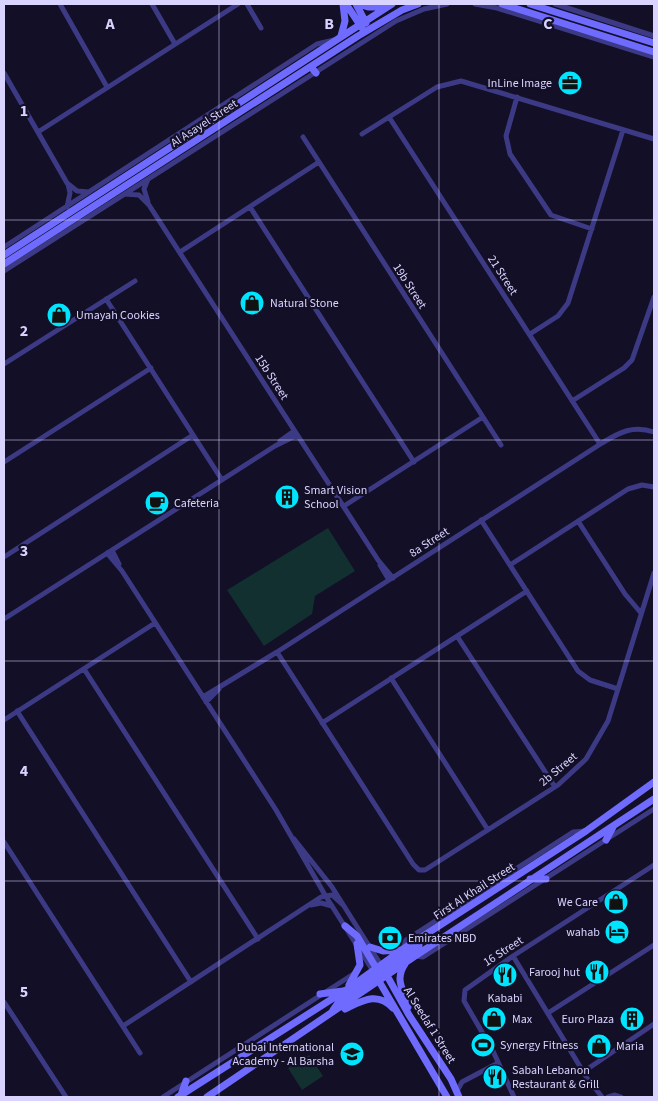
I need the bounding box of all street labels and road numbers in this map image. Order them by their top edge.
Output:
street label: Al Asayel Street [167,95,241,151]
street label: 21 Street [483,252,522,299]
street label: 19b Street [389,260,431,312]
street label: 15b Street [251,351,293,403]
street label: 8a Street [406,523,453,562]
street label: 2b Street [536,748,581,790]
street label: First Al Khail Street [430,859,518,924]
street label: 16 Street [480,932,527,971]
street label: Al Seedaf 1 Street [399,984,460,1067]

